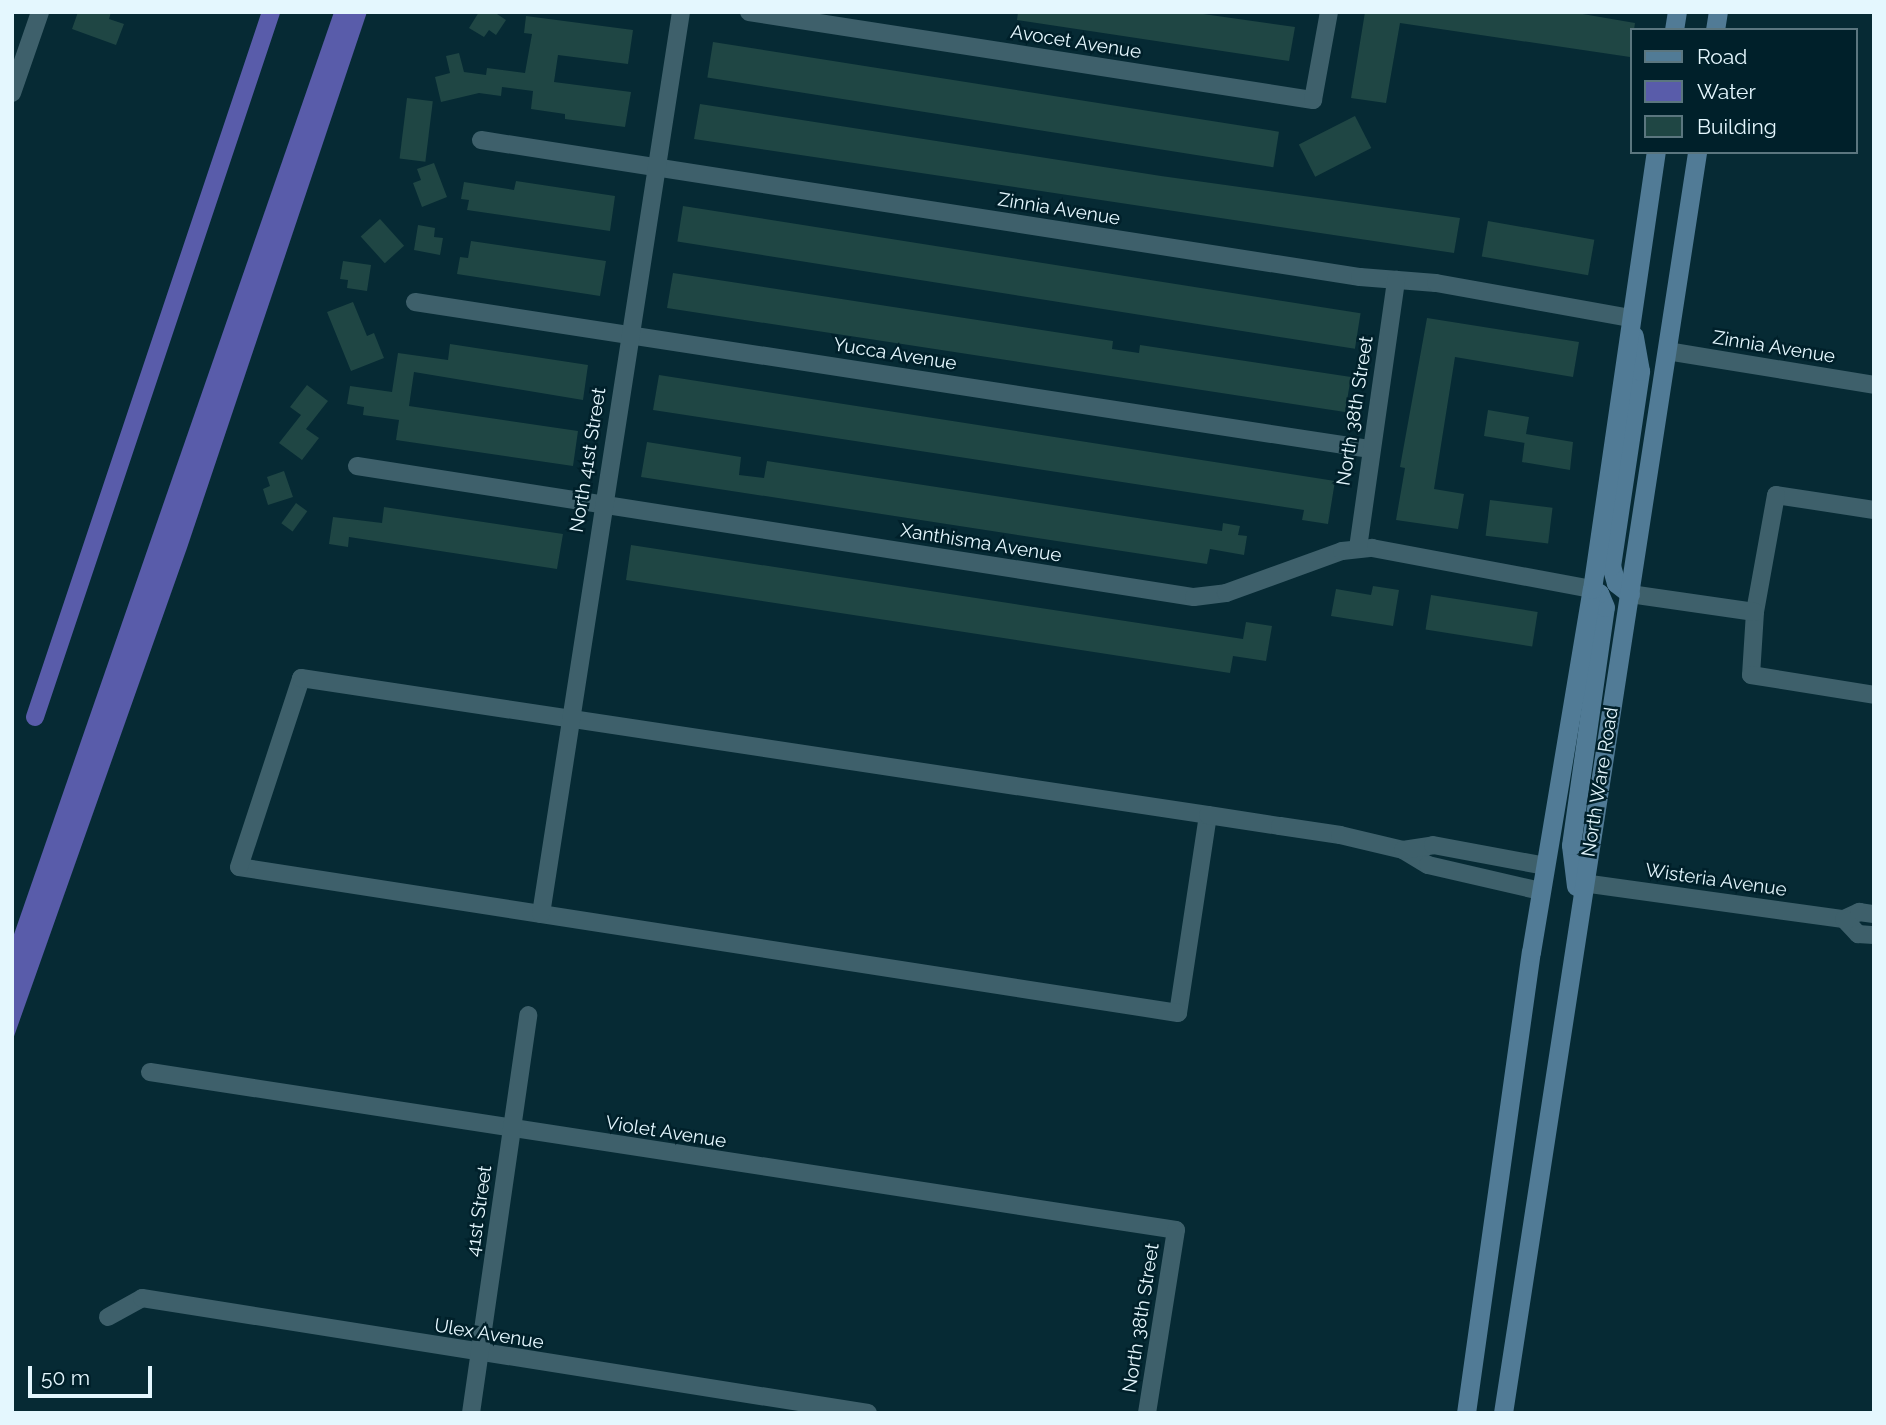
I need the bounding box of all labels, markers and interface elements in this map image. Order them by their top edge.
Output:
street label: Avocet Avenue [1009,20,1143,64]
legend [1630,28,1858,154]
text: Road [1697,44,1747,69]
text: Water [1697,79,1756,104]
text: Building [1697,114,1777,139]
street label: Zinnia Avenue [996,188,1122,230]
street label: Zinnia Avenue [1711,326,1837,368]
street label: Yucca Avenue [831,333,959,375]
street label: North 38th Street [1332,335,1378,487]
street label: North 41st Street [565,386,611,534]
street label: Xanthisma Avenue [899,519,1063,567]
street label: North Ware Road [1577,705,1623,859]
street label: Wisteria Avenue [1643,859,1789,901]
street label: Violet Avenue [604,1111,728,1153]
street label: 41st Street [461,1164,497,1258]
street label: North 38th Street [1118,1242,1164,1394]
street label: Ulex Avenue [432,1314,546,1354]
scale bar [32,1352,156,1396]
text: 50 m [41,1365,90,1390]

